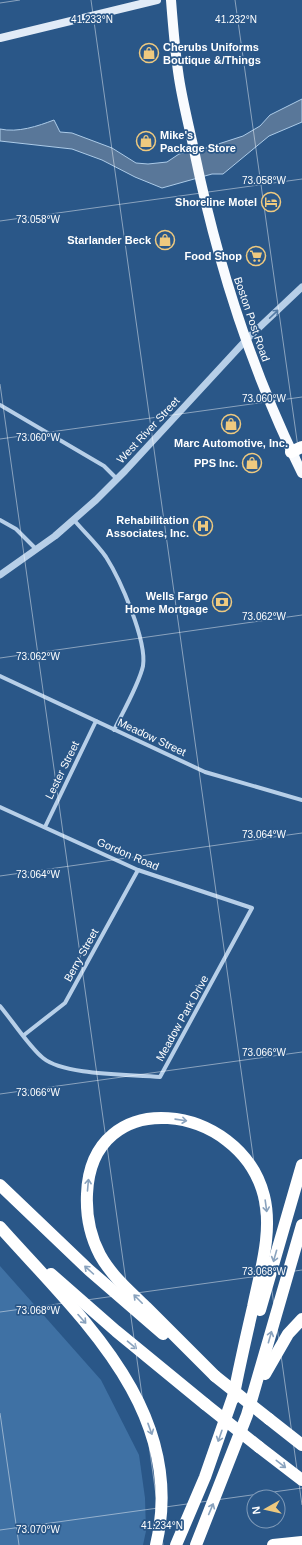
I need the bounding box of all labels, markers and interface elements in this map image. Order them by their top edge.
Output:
text: 41.233°N [71,14,113,25]
text: 41.232°N [215,14,257,25]
place label: Cherubs Uniforms Boutique &/Things [163,41,261,66]
shop icon: Cherubs Uniforms Boutique &/Things [138,42,160,64]
place label: Mike's Package Store [160,129,236,154]
shop icon: Mike's Package Store [135,130,157,152]
text: 73.058°W [242,175,287,186]
hotel icon: Shoreline Motel [260,191,282,213]
place label: Shoreline Motel [175,196,257,208]
text: 73.058°W [16,214,61,225]
shop icon: Starlander Beck [154,229,176,251]
place label: Starlander Beck [67,234,152,246]
supermarket icon: Food Shop [245,245,267,267]
place label: Food Shop [185,250,242,262]
street label: Boston Post Road [232,275,272,363]
one-way arrow [269,309,279,318]
text: 73.060°W [242,393,287,404]
street label: West River Street [114,394,182,466]
shop icon: Marc Automotive, Inc. [220,413,242,435]
text: 73.060°W [16,432,61,443]
place label: Marc Automotive, Inc. [174,437,288,449]
shop icon: PPS Inc. [241,452,263,474]
place label: PPS Inc. [194,457,238,469]
place label: Rehabilitation Associates, Inc. [106,514,189,539]
hospital icon: Rehabilitation Associates, Inc. [192,515,214,537]
place label: Wells Fargo Home Mortgage [125,590,208,615]
bank icon: Wells Fargo Home Mortgage [211,591,233,613]
text: 73.062°W [242,611,287,622]
text: 73.062°W [16,651,61,662]
street label: Meadow Street [116,716,188,758]
street label: Lester Street [43,739,81,801]
text: 73.064°W [242,829,287,840]
street label: Gordon Road [95,836,161,872]
text: 73.064°W [16,869,61,880]
street label: Berry Street [62,926,100,984]
street label: Meadow Park Drive [153,973,211,1063]
text: 73.066°W [242,1047,287,1058]
text: 73.066°W [16,1087,61,1098]
one-way arrow [174,1116,187,1124]
one-way arrow [84,1179,91,1192]
one-way arrow [262,1199,270,1212]
one-way arrow [271,1249,278,1262]
one-way arrow [83,1266,94,1275]
text: 73.068°W [242,1266,287,1277]
one-way arrow [133,1294,143,1304]
text: 73.068°W [16,1305,61,1316]
one-way arrow [77,1314,87,1324]
one-way arrow [267,1331,274,1344]
one-way arrow [127,1341,138,1350]
one-way arrow [146,1422,154,1434]
one-way arrow [216,1429,223,1442]
one-way arrow [275,1459,286,1468]
north arrow [246,1489,286,1529]
one-way arrow [208,1504,215,1516]
text: N [250,1506,263,1515]
text: 41.234°N [141,1520,183,1531]
text: 73.070°W [16,1524,61,1535]

